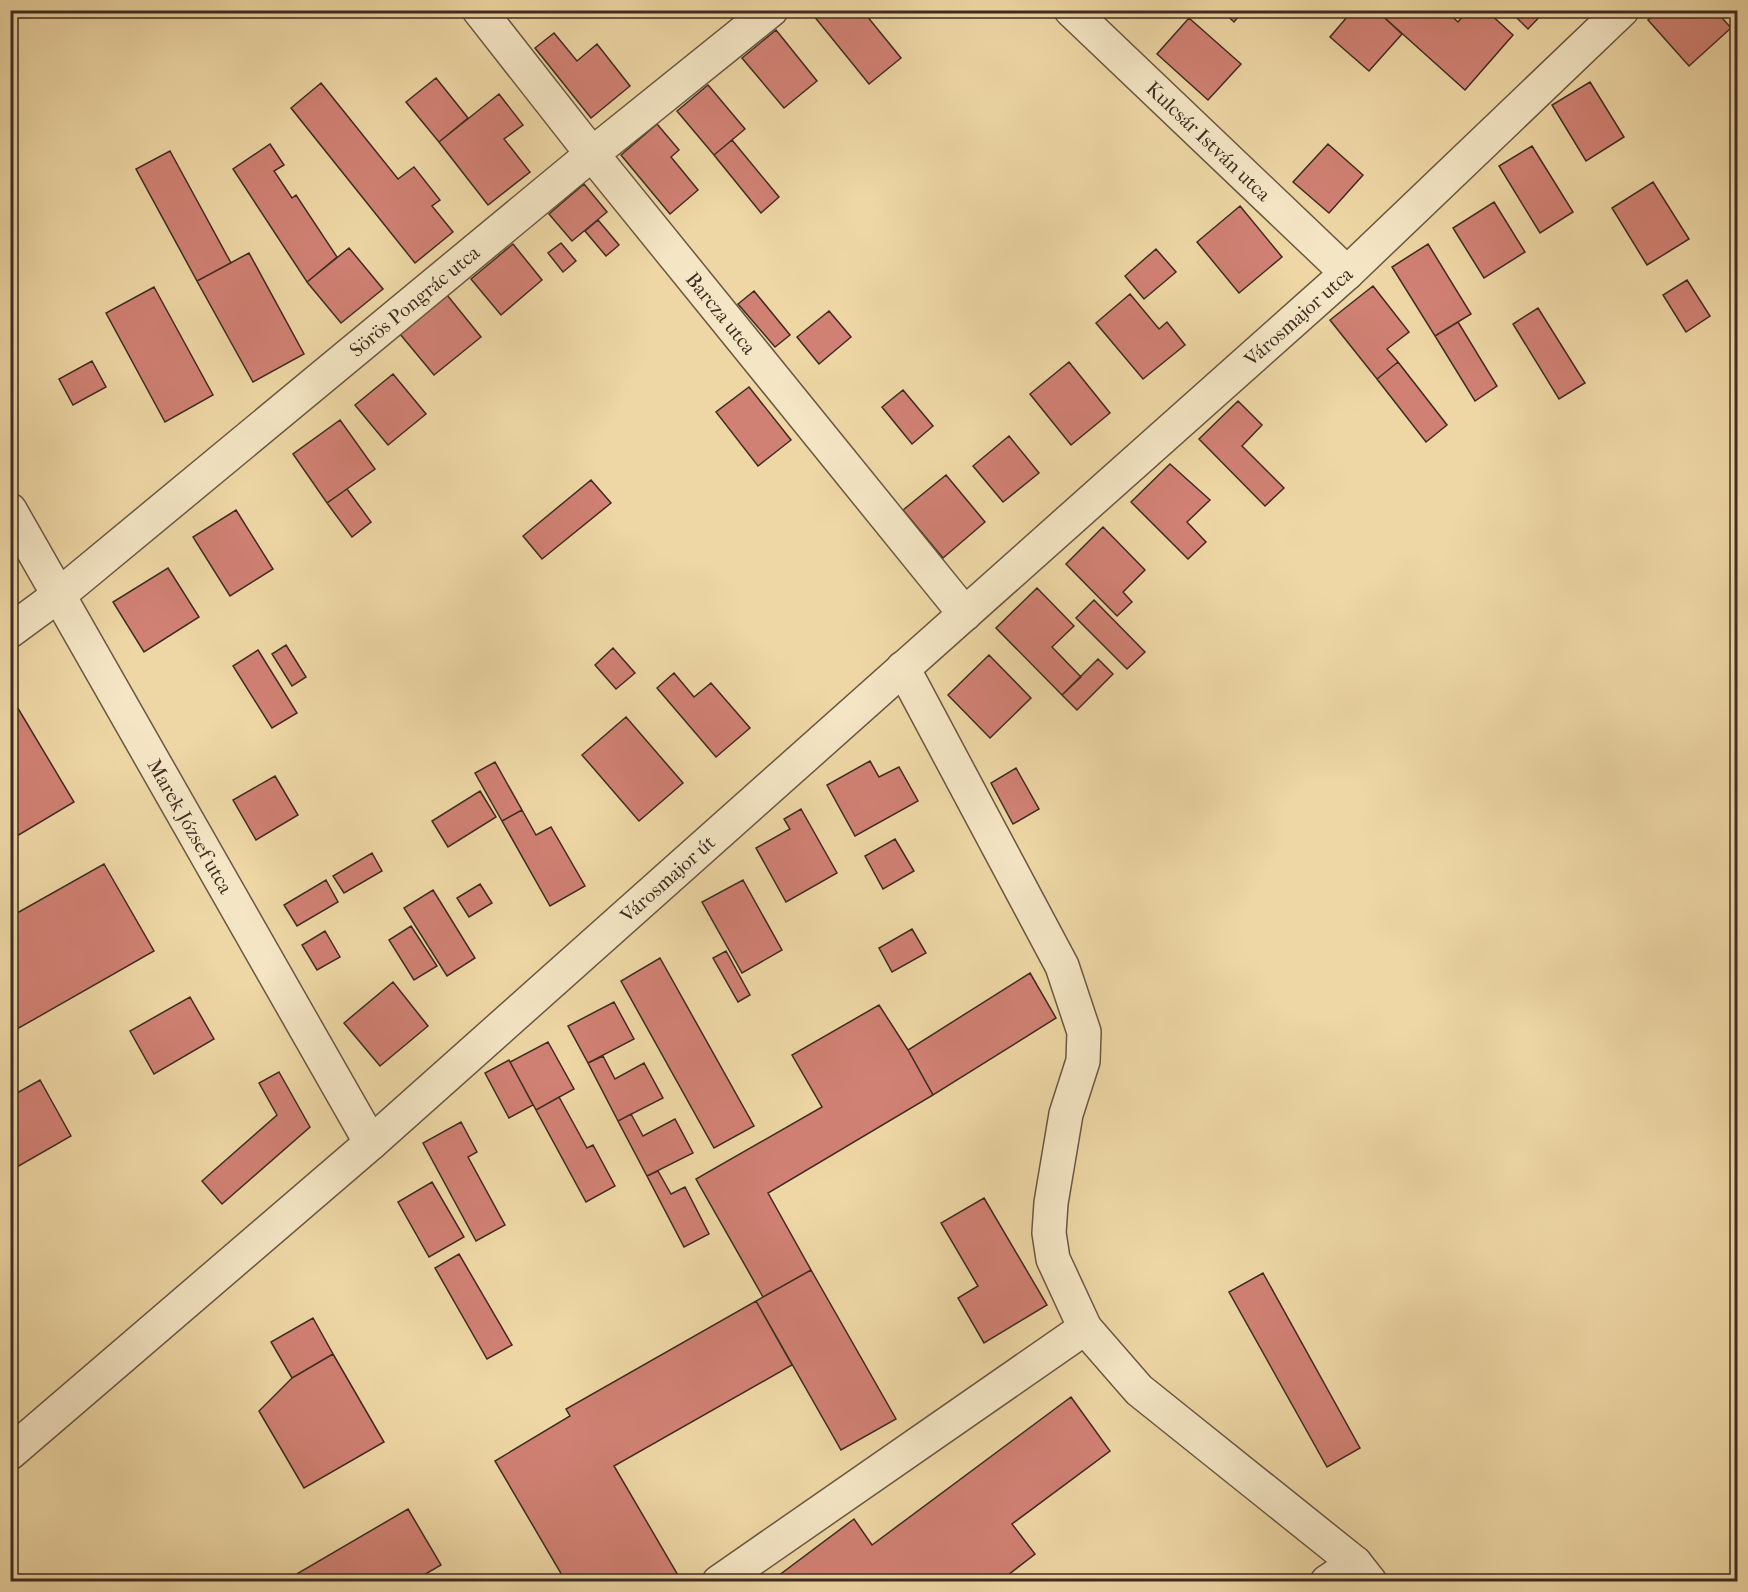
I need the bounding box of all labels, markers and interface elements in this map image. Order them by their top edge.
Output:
street label: Kulcsár István utca [1141,77,1276,206]
street label: Sörös Pongrác utca [345,240,485,362]
street label: Városmajor utca [1239,262,1358,372]
street label: Barcza utca [681,268,761,360]
street label: Marek József utca [142,755,238,898]
street label: Városmajor út [615,831,720,928]

